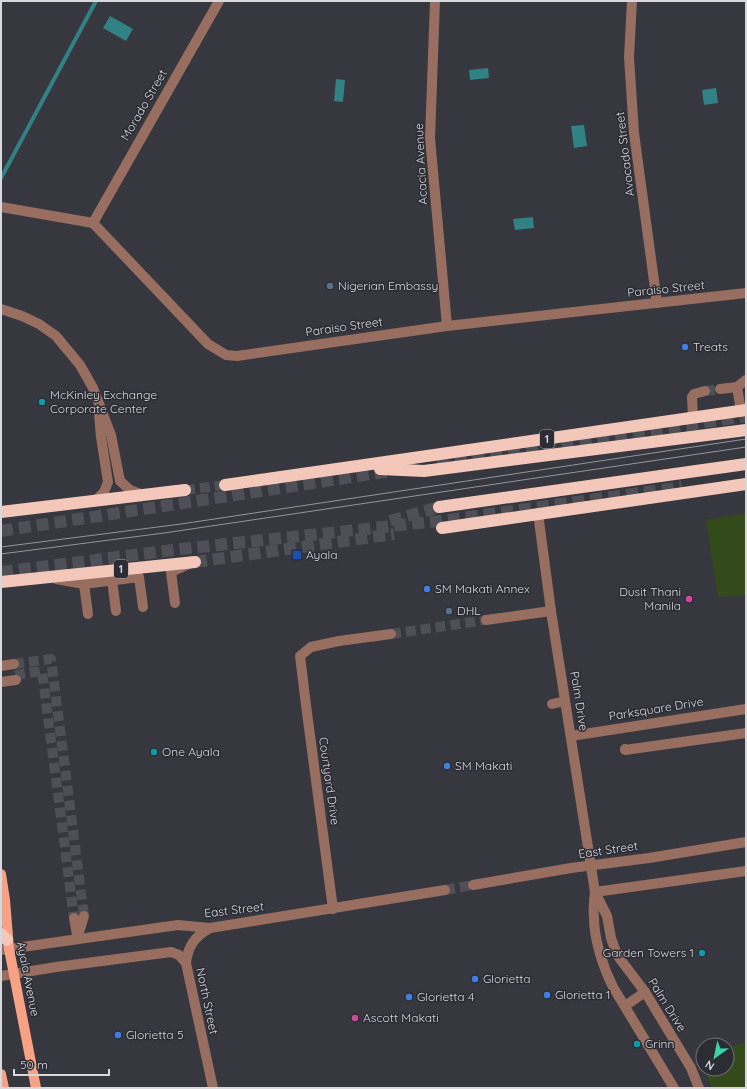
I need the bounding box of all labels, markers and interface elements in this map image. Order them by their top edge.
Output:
street label: Morado Street [117,67,170,143]
street label: Avocado Street [612,111,637,197]
street label: Acacia Avenue [411,123,430,205]
street label: Paraiso Street [627,277,705,300]
place label: Nigerian Embassy [338,278,438,293]
marker: Nigerian Embassy [325,281,335,291]
street label: Paraiso Street [304,314,383,339]
place label: Treats [693,339,728,354]
marker: Treats [680,342,690,352]
place label: McKinley Exchange Corporate Center [50,387,157,416]
marker: McKinley Exchange Corporate Center [37,397,47,407]
road number: 1 [540,430,554,448]
place label: Ayala [306,547,338,562]
marker: Ayala [291,549,303,561]
road number: 1 [114,560,128,578]
place label: SM Makati Annex [435,581,530,596]
marker: SM Makati Annex [422,584,432,594]
place label: Dusit Thani Manila [619,584,681,613]
marker: Dusit Thani Manila [684,594,694,604]
place label: DHL [457,603,481,618]
marker: DHL [444,606,454,616]
street label: Palm Drive [567,670,592,732]
street label: Parksquare Drive [608,694,705,723]
street label: Courtyard Drive [316,736,343,826]
place label: One Ayala [162,744,220,759]
marker: One Ayala [149,747,159,757]
place label: SM Makati [455,758,512,773]
marker: SM Makati [442,761,452,771]
street label: East Street [577,838,639,861]
street label: East Street [203,898,265,921]
street label: Ayala Avenue [14,940,43,1018]
place label: Garden Towers 1 [603,945,694,960]
marker: Garden Towers 1 [697,948,707,958]
street label: North Street [193,966,222,1035]
place label: Glorietta [483,971,531,986]
marker: Glorietta [470,974,480,984]
street label: Palm Drive [645,975,690,1034]
place label: Glorietta 1 [555,987,610,1002]
place label: Glorietta 4 [417,989,474,1004]
marker: Glorietta 1 [542,990,552,1000]
marker: Glorietta 4 [404,992,414,1002]
place label: Ascott Makati [363,1010,439,1025]
marker: Ascott Makati [350,1013,360,1023]
place label: Glorietta 5 [126,1027,183,1042]
marker: Glorietta 5 [113,1030,123,1040]
place label: Grinn [645,1036,674,1051]
north arrow [695,1037,735,1077]
marker: Grinn [632,1039,642,1049]
scale bar [14,1051,109,1077]
text: 50 m [20,1057,48,1072]
text: N [702,1057,717,1073]

